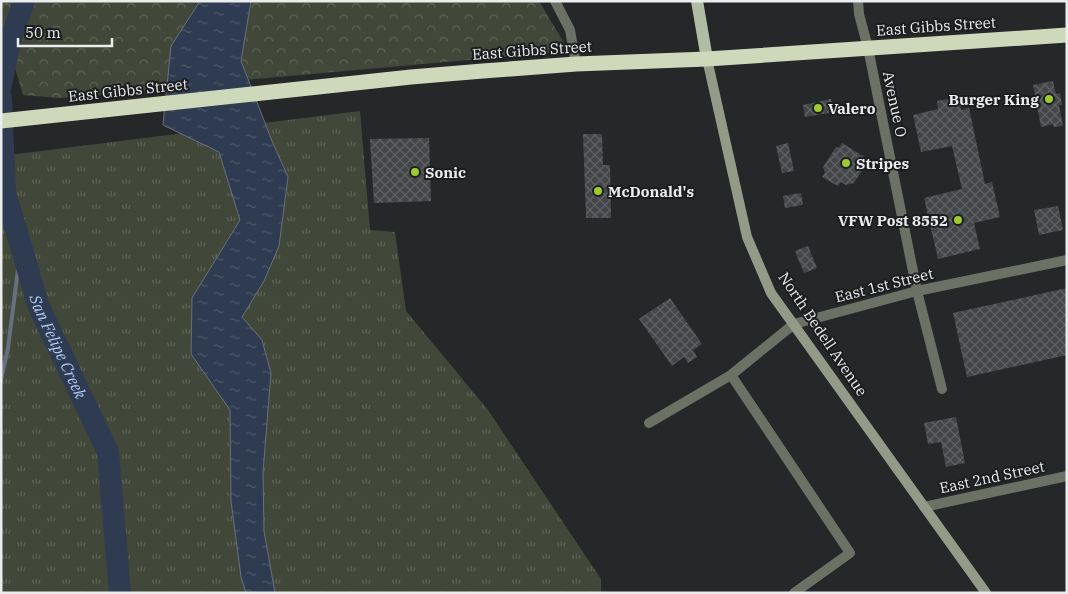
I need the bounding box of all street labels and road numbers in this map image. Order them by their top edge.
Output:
street label: East Gibbs Street [875,12,997,40]
street label: East Gibbs Street [471,36,593,64]
street label: Avenue O [879,69,911,139]
street label: East Gibbs Street [67,74,189,106]
street label: East 1st Street [833,264,935,306]
street label: North Bedell Avenue [774,268,872,400]
street label: East 2nd Street [938,457,1046,497]

